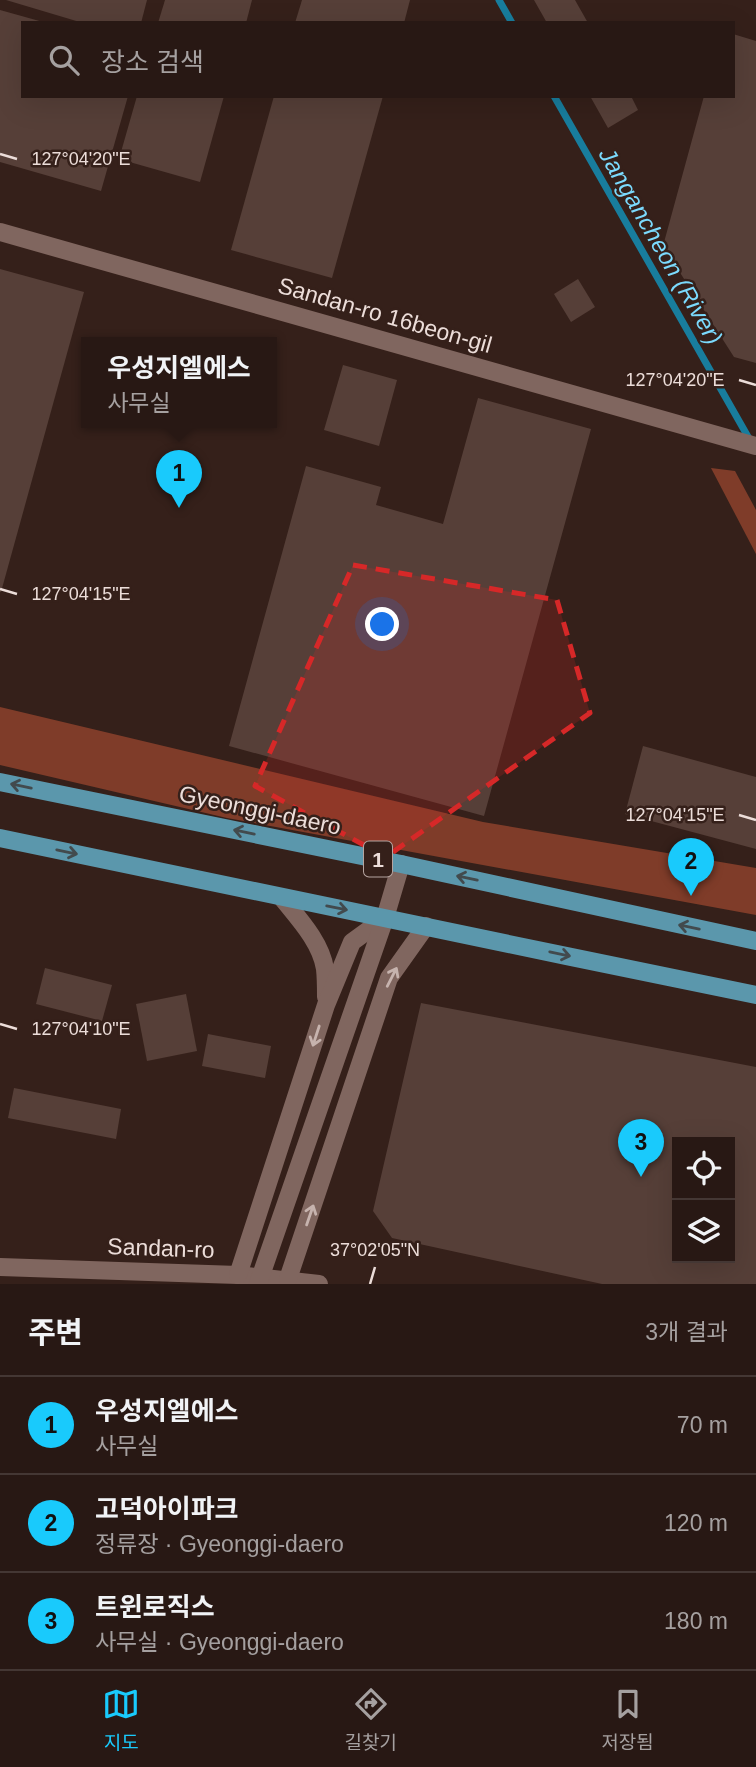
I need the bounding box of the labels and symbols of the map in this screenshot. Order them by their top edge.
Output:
water label: Jangancheon (River) [593,142,728,349]
text: 127°04'20"E [31,149,131,169]
street label: Sandan-ro 16beon-gil [275,272,495,358]
text: 127°04'20"E [625,370,725,390]
pin: 1 [156,450,202,508]
text: 127°04'15"E [31,584,131,604]
your location [365,607,399,641]
one-way arrow [10,779,33,793]
street label: Gyeonggi-daero [177,780,343,840]
text: 127°04'15"E [625,805,725,825]
one-way arrow [233,824,256,838]
pin: 2 [668,838,714,896]
road number: 1 [364,842,392,876]
one-way arrow [55,846,78,860]
one-way arrow [456,871,479,885]
one-way arrow [325,902,348,916]
one-way arrow [678,919,701,933]
one-way arrow [548,947,571,961]
one-way arrow [385,967,399,987]
text: 127°04'10"E [31,1019,131,1039]
one-way arrow [309,1024,321,1046]
pin: 3 [618,1119,664,1177]
one-way arrow [305,1204,317,1226]
street label: Sandan-ro [107,1233,215,1263]
text: 37°02'05"N [330,1240,420,1260]

